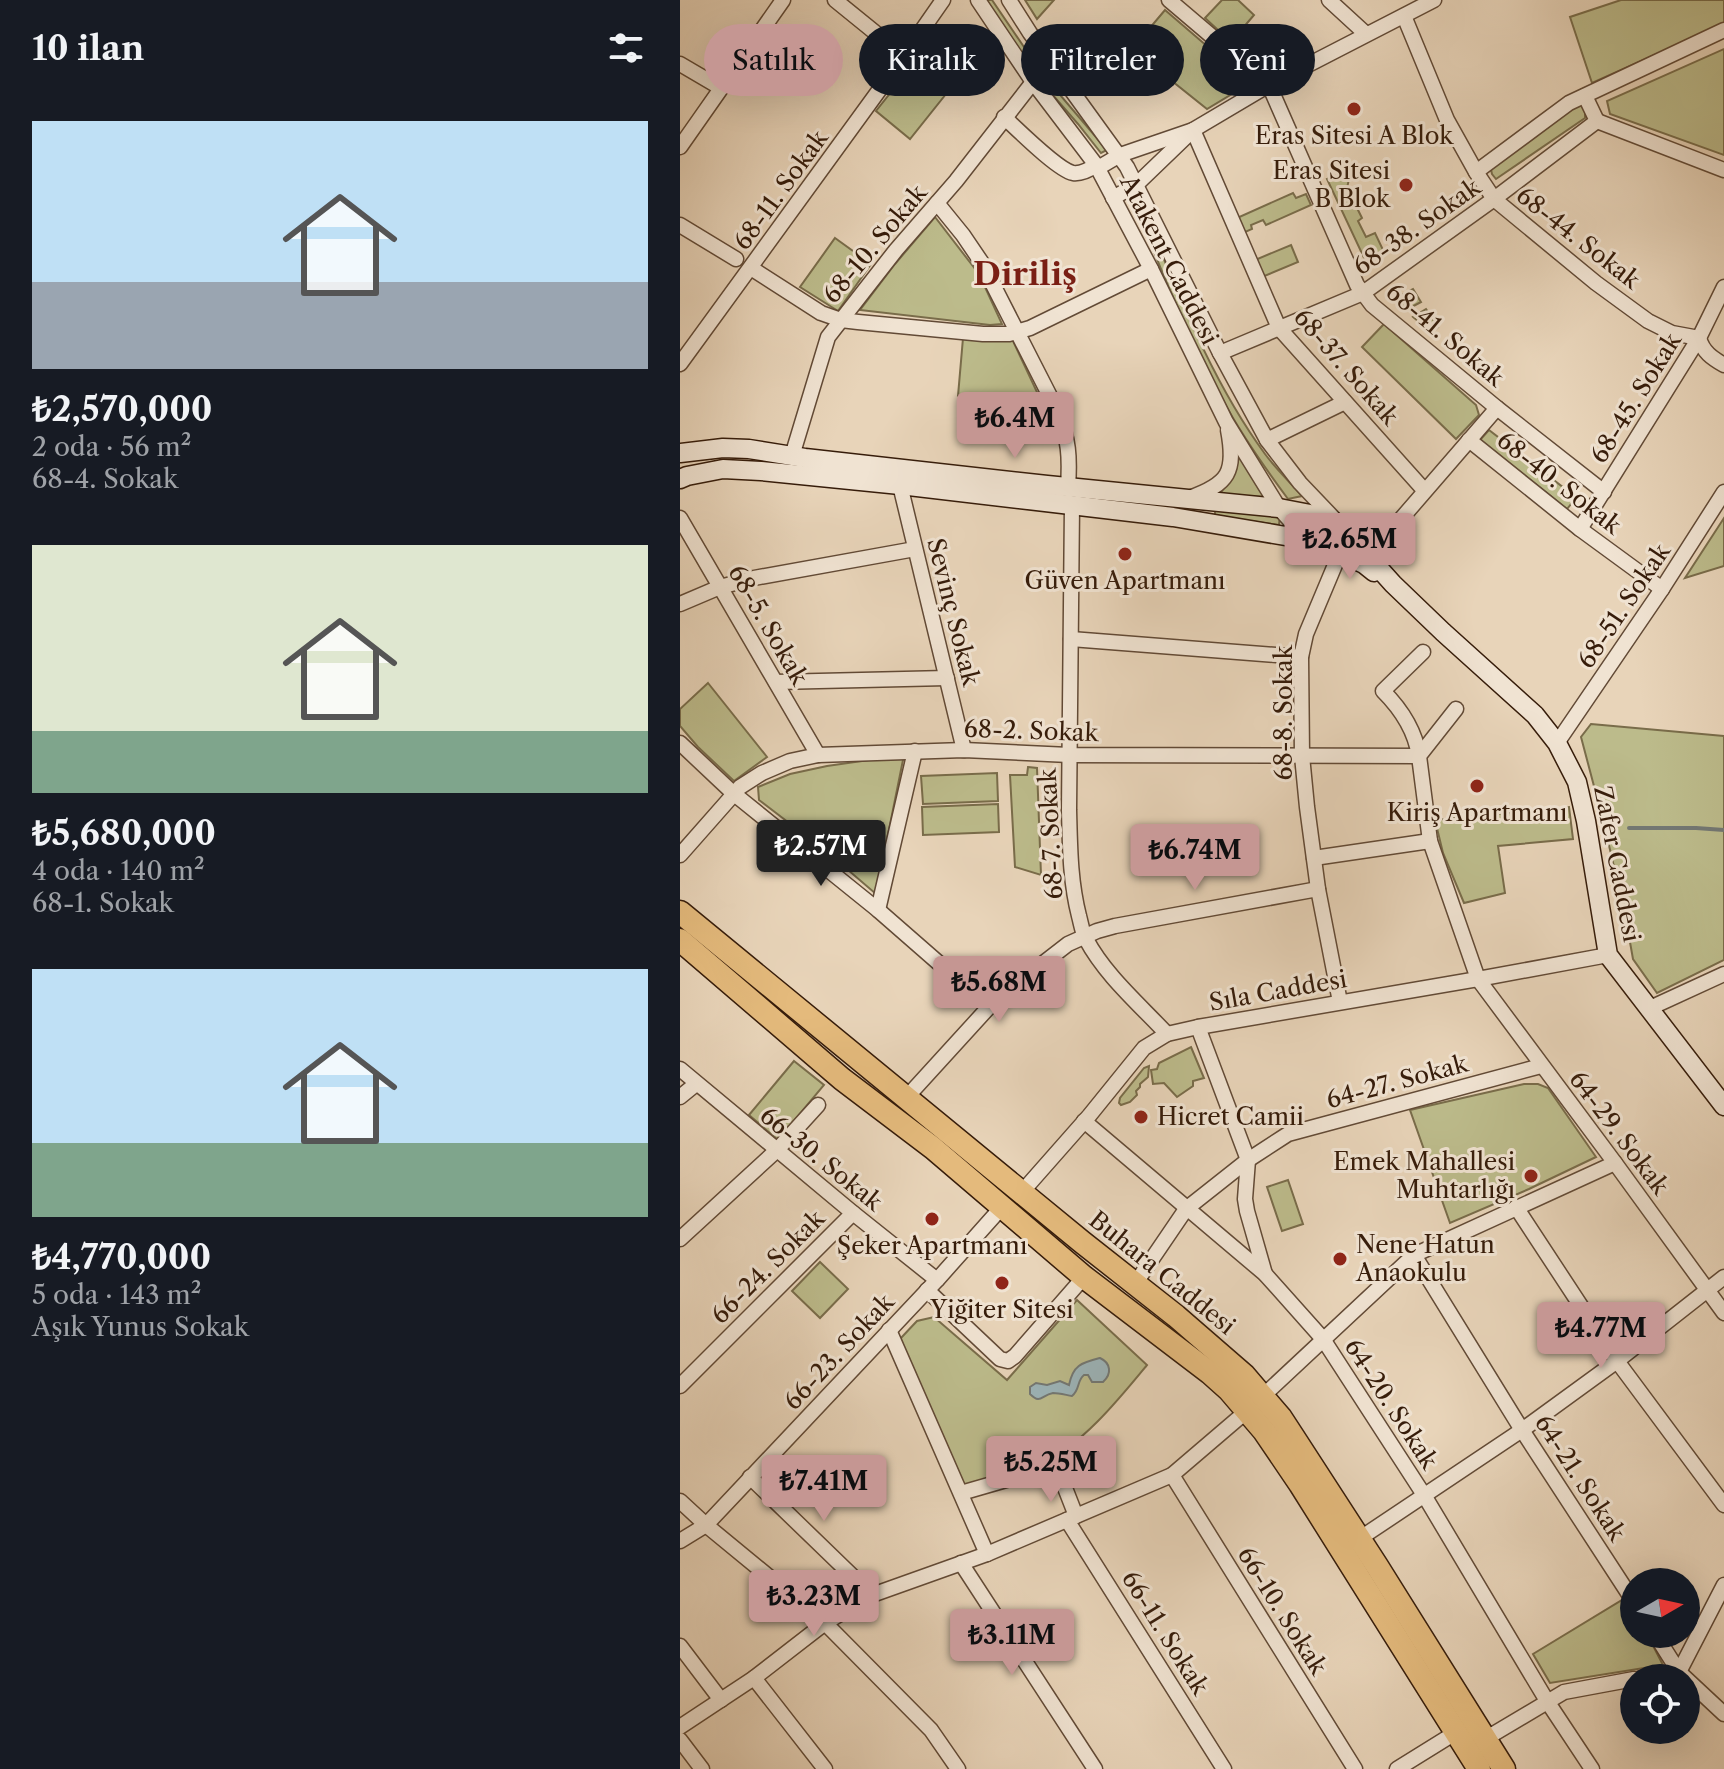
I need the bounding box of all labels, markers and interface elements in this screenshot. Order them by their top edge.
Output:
chip: Satılık [704,24,843,96]
chip: Kiralık [859,24,1005,96]
chip: Filtreler [1021,24,1184,96]
chip: Yeni [1200,24,1315,96]
icon: filters [604,26,648,70]
text: 10 ilan [32,27,144,69]
marker: Eras Sitesi A Blok [1345,100,1363,118]
place label: Eras Sitesi A Blok [1255,121,1454,150]
street label: 68-11. Sokak [727,123,834,255]
place label: Eras Sitesi B Blok [1273,156,1391,213]
street label: Atakent Caddesi [1114,169,1225,349]
street label: 68-38. Sokak [1348,172,1487,281]
icon: home [268,173,412,317]
marker: Eras Sitesi B Blok [1397,176,1415,194]
street label: 68-10. Sokak [817,178,933,309]
street label: 68-44. Sokak [1511,180,1647,295]
district label: Diriliş [973,254,1077,293]
street label: 68-41. Sokak [1381,277,1511,393]
street label: 68-37. Sokak [1288,303,1406,432]
street label: 68-45. Sokak [1584,326,1688,468]
text: ₺2,570,000 [32,388,213,430]
pin: ₺6.4M [959,392,1071,460]
text: ₺6.4M [975,402,1055,434]
street label: 68-40. Sokak [1491,425,1628,541]
text: 2 oda · 56 m² [32,431,191,463]
text: 68-4. Sokak [32,463,178,495]
pin: ₺2.65M [1285,513,1415,581]
text: ₺2.65M [1303,523,1397,555]
street label: Sevinç Sokak [921,535,986,690]
street label: 68-51. Sokak [1571,537,1677,674]
marker: Güven Apartmanı [1116,545,1134,563]
street label: 68-5. Sokak [722,559,815,691]
place label: Güven Apartmanı [1025,566,1225,595]
icon: home [268,597,412,741]
street label: 68-8. Sokak [1269,644,1298,781]
street label: 68-2. Sokak [963,714,1100,747]
street label: 68-7. Sokak [1033,767,1068,900]
marker: Kiriş Apartmanı [1468,777,1486,795]
street label: Zafer Caddesi [1588,783,1647,944]
place label: Kiriş Apartmanı [1387,798,1567,827]
text: ₺5,680,000 [32,812,216,854]
pin: ₺2.57M [756,820,886,888]
pin: ₺6.74M [1130,824,1260,892]
text: ₺2.57M [775,830,867,862]
text: ₺6.74M [1148,834,1242,866]
text: 4 oda · 140 m² [32,855,205,887]
text: 68-1. Sokak [32,887,174,919]
pin: ₺5.68M [934,956,1064,1024]
street label: Sıla Caddesi [1207,964,1349,1017]
text: ₺5.68M [951,966,1047,998]
icon: home [268,1021,412,1165]
street label: 64-27. Sokak [1323,1048,1472,1114]
street label: 64-29. Sokak [1563,1065,1676,1201]
street label: 66-30. Sokak [754,1101,889,1217]
place label: Hicret Camii [1157,1102,1304,1131]
marker: Hicret Camii [1132,1108,1150,1126]
place label: Emek Mahallesi Muhtarlığı [1333,1147,1515,1204]
marker: Emek Mahallesi Muhtarlığı [1522,1167,1540,1185]
street label: 66-24. Sokak [705,1203,831,1329]
street label: Buhara Caddesi [1083,1205,1241,1340]
marker: Şeker Apartmanı [923,1210,941,1228]
place label: Nene Hatun Anaokulu [1355,1230,1495,1287]
place label: Şeker Apartmanı [837,1231,1027,1260]
text: ₺4,770,000 [32,1236,211,1278]
marker: Nene Hatun Anaokulu [1331,1250,1349,1268]
marker: Yiğiter Sitesi [993,1274,1011,1292]
text: 5 oda · 143 m² [32,1279,201,1311]
street label: 66-23. Sokak [778,1287,900,1416]
place label: Yiğiter Sitesi [929,1295,1074,1324]
pin: ₺4.77M [1536,1302,1666,1370]
text: Aşık Yunus Sokak [32,1311,249,1343]
text: ₺4.77M [1555,1312,1647,1344]
street label: 64-20. Sokak [1339,1333,1445,1475]
street label: 64-21. Sokak [1529,1409,1633,1547]
pin: ₺5.25M [986,1436,1116,1504]
text: ₺5.25M [1004,1446,1098,1478]
pin: ₺7.41M [759,1455,889,1523]
text: ₺7.41M [780,1465,868,1497]
street label: 66-10. Sokak [1232,1541,1334,1681]
street label: 66-11. Sokak [1116,1565,1216,1701]
north arrow [1620,1568,1700,1648]
map controls [1620,1568,1700,1744]
pin: ₺3.23M [749,1570,879,1638]
text: ₺3.23M [767,1580,861,1612]
pin: ₺3.11M [947,1609,1077,1677]
text: ₺3.11M [968,1619,1056,1651]
button: locate [1620,1664,1700,1744]

